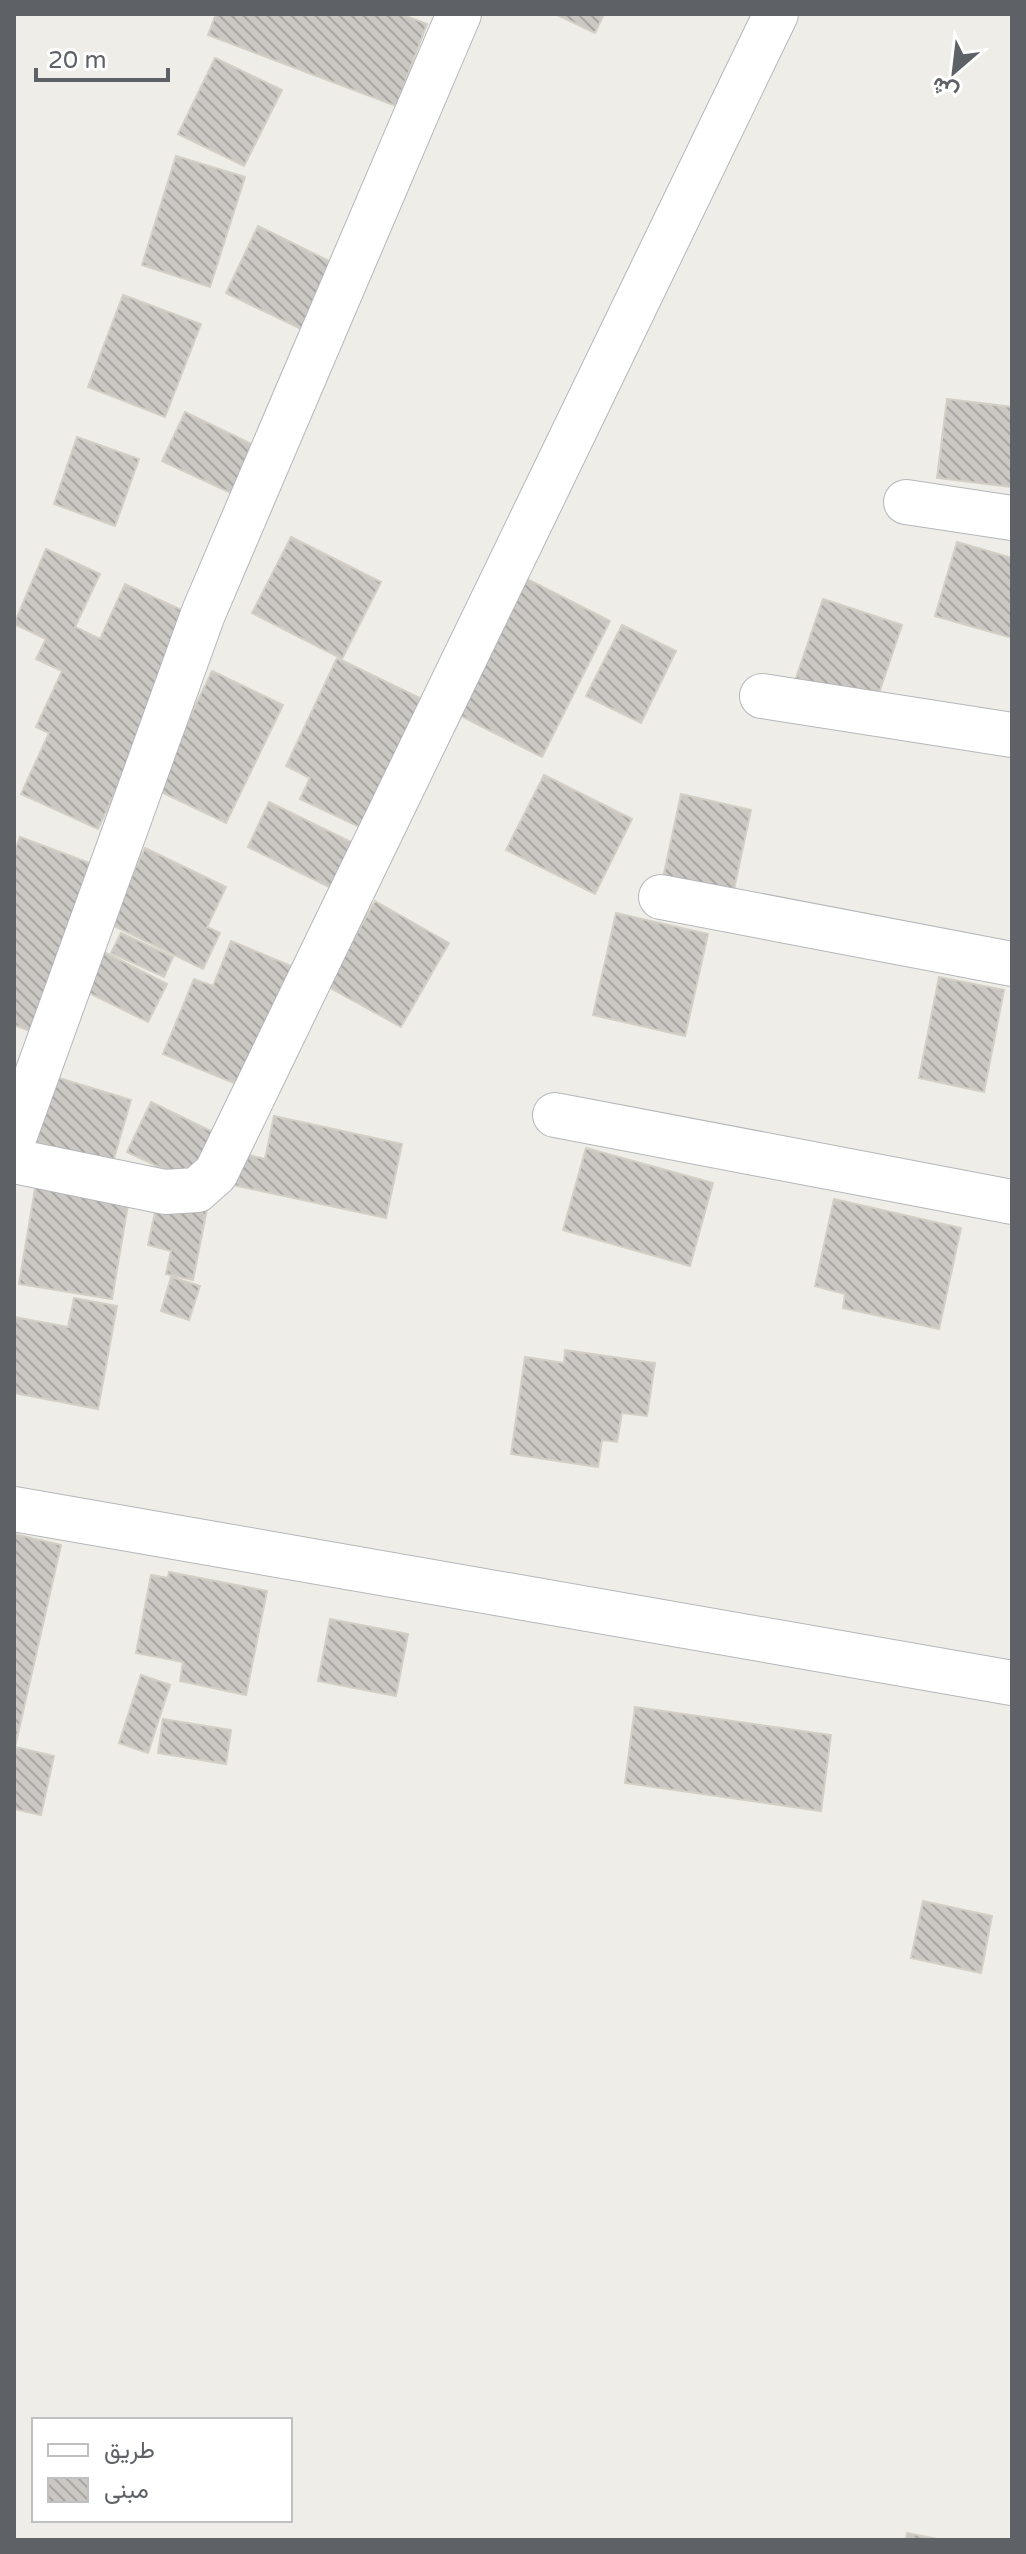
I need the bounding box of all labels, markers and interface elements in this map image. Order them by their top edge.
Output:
scale bar [36,32,168,82]
north arrow [914,32,994,112]
text: 20 m [48,46,106,75]
text: ش [927,71,963,106]
legend [32,2418,292,2522]
text: طريق [104,2436,155,2465]
text: مبنى [104,2476,149,2505]

